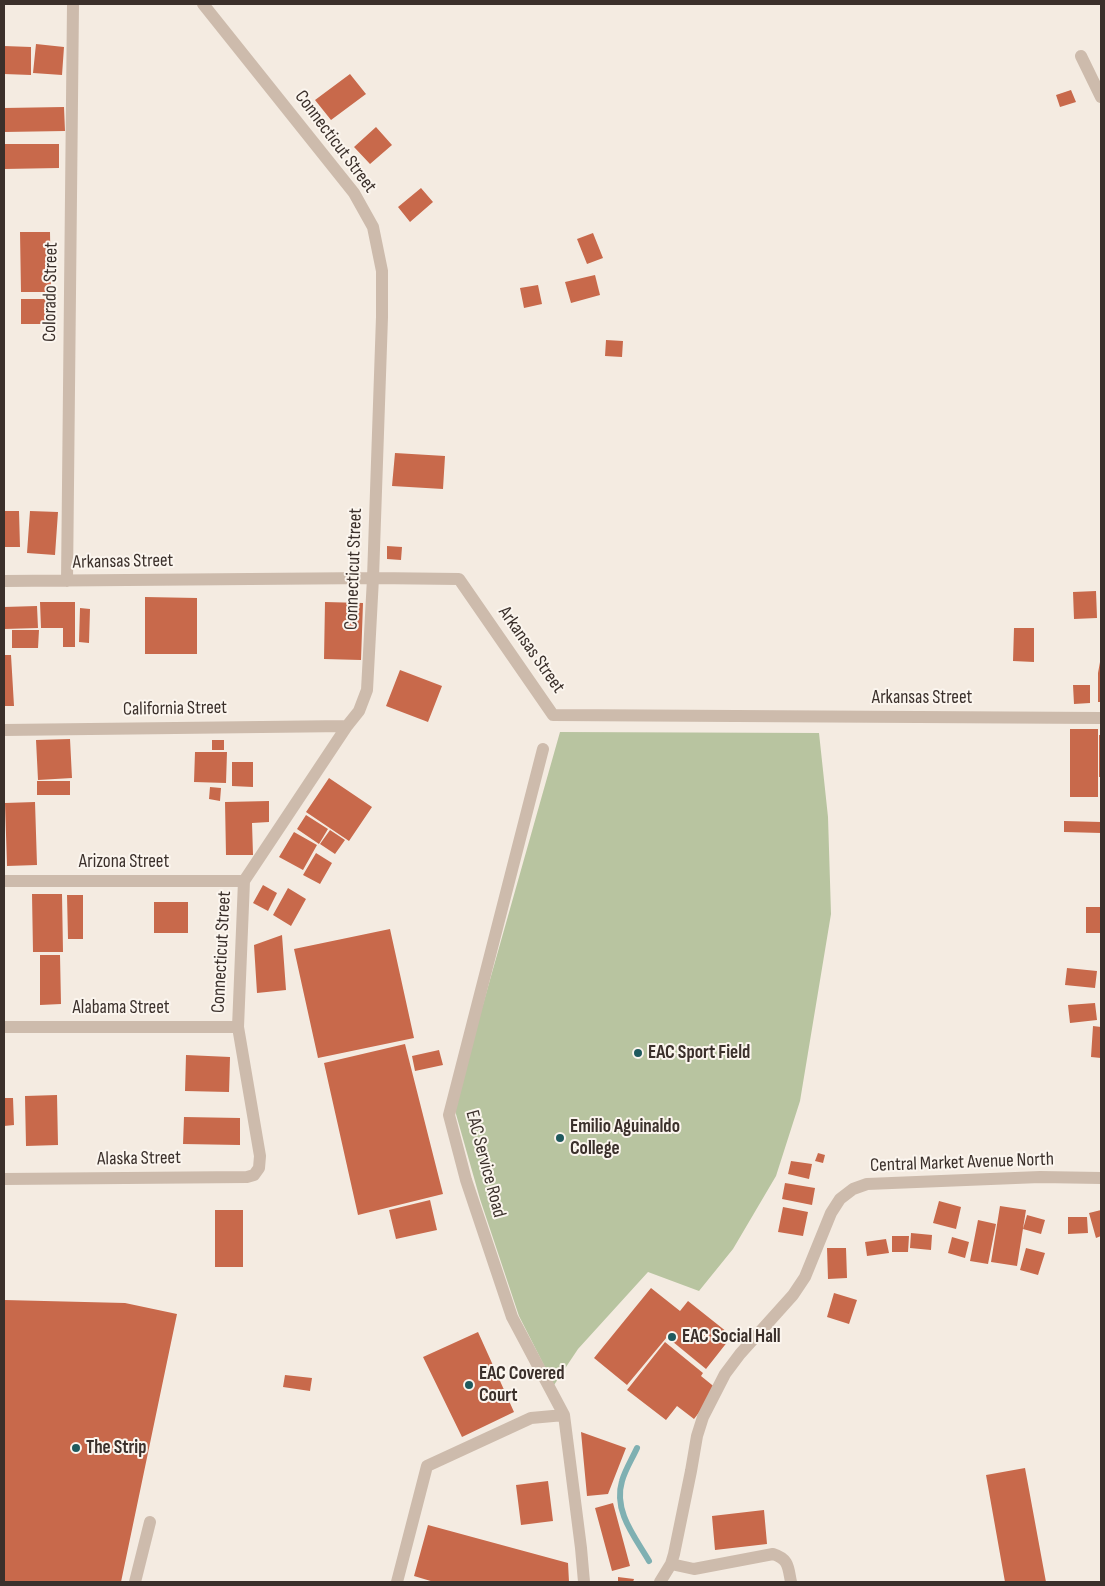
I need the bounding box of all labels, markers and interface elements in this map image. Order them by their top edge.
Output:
street label: Connecticut Street [289,86,381,198]
street label: Colorado Street [39,242,63,342]
street label: Connecticut Street [340,508,368,630]
street label: Arkansas Street [72,550,174,574]
street label: Arkansas Street [493,602,569,698]
street label: Arkansas Street [872,687,972,709]
street label: California Street [123,697,227,721]
street label: Arizona Street [79,851,169,873]
street label: Connecticut Street [207,890,237,1014]
street label: Alabama Street [72,997,170,1019]
place label: EAC Sport Field [648,1042,750,1064]
marker: EAC Sport Field [632,1047,644,1059]
street label: EAC Service Road [460,1108,510,1220]
place label: Emilio Aguinaldo College [570,1116,680,1160]
marker: Emilio Aguinaldo College [554,1132,566,1144]
street label: Alaska Street [97,1147,181,1171]
street label: Central Market Avenue North [870,1148,1054,1178]
place label: EAC Social Hall [682,1326,781,1348]
marker: EAC Social Hall [666,1331,678,1343]
place label: EAC Covered Court [479,1363,564,1407]
marker: EAC Covered Court [463,1379,475,1391]
place label: The Strip [86,1437,146,1459]
marker: The Strip [70,1442,82,1454]

